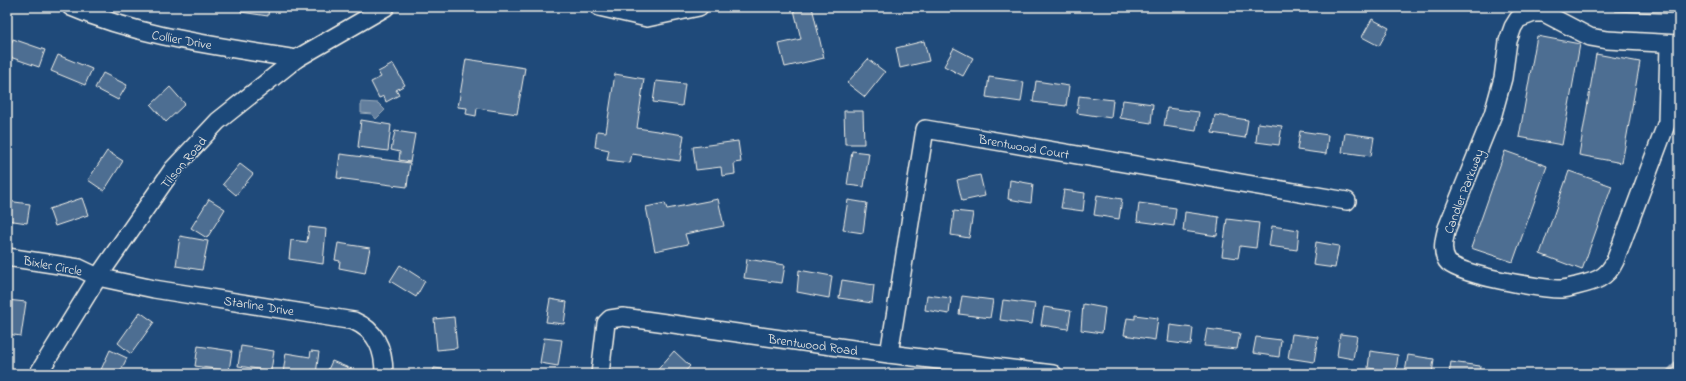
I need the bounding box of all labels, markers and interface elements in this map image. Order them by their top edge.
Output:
street label: Collier Drive [150,26,213,55]
street label: Brentwood Court [976,130,1071,165]
street label: Tilson Road [157,132,212,193]
street label: Candler Parkway [1440,146,1490,237]
street label: Bixler Circle [21,251,84,282]
street label: Starline Drive [222,292,295,321]
street label: Brentwood Road [766,330,859,361]

